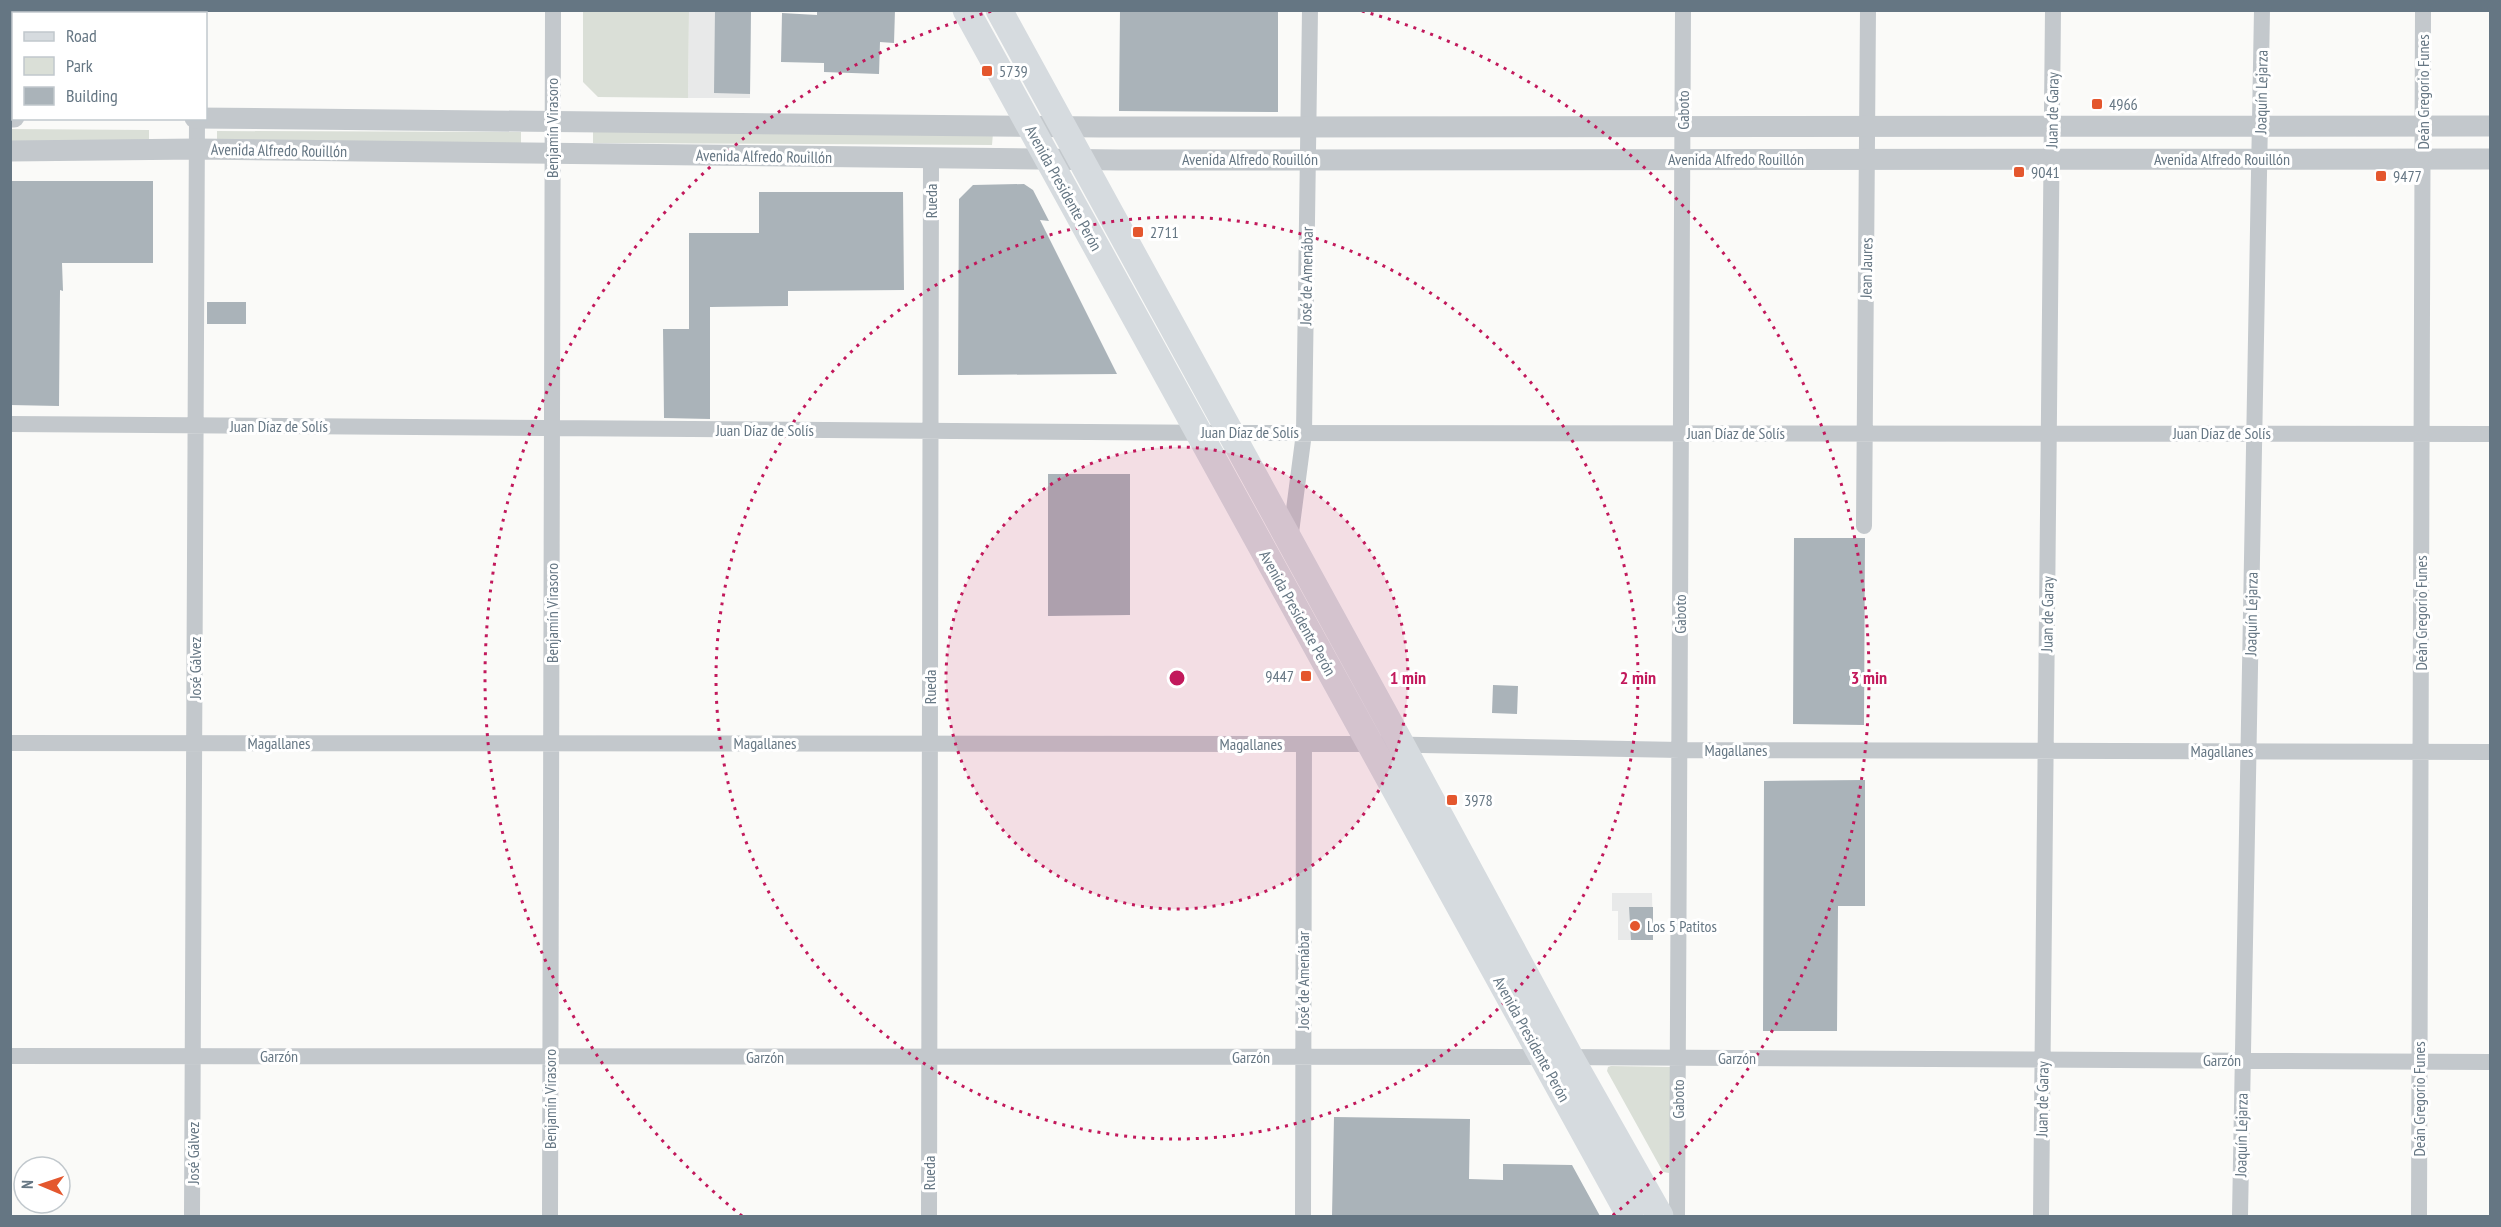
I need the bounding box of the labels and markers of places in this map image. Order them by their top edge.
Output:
place label: 5739 [999,61,1028,81]
marker: 5739 [980,64,994,78]
place label: 4966 [2109,94,2138,114]
marker: 4966 [2090,97,2104,111]
place label: 9041 [2031,162,2060,182]
marker: 9041 [2012,165,2026,179]
place label: 9477 [2393,166,2422,186]
marker: 9477 [2374,169,2388,183]
place label: 2711 [1150,222,1179,242]
marker: 2711 [1131,225,1145,239]
place label: 9447 [1265,666,1294,686]
centre of rings [1167,668,1187,688]
marker: 9447 [1299,669,1313,683]
place label: 3978 [1464,790,1493,810]
marker: 3978 [1445,793,1459,807]
place label: Los 5 Patitos [1647,916,1717,936]
marker: Los 5 Patitos [1628,919,1642,933]

